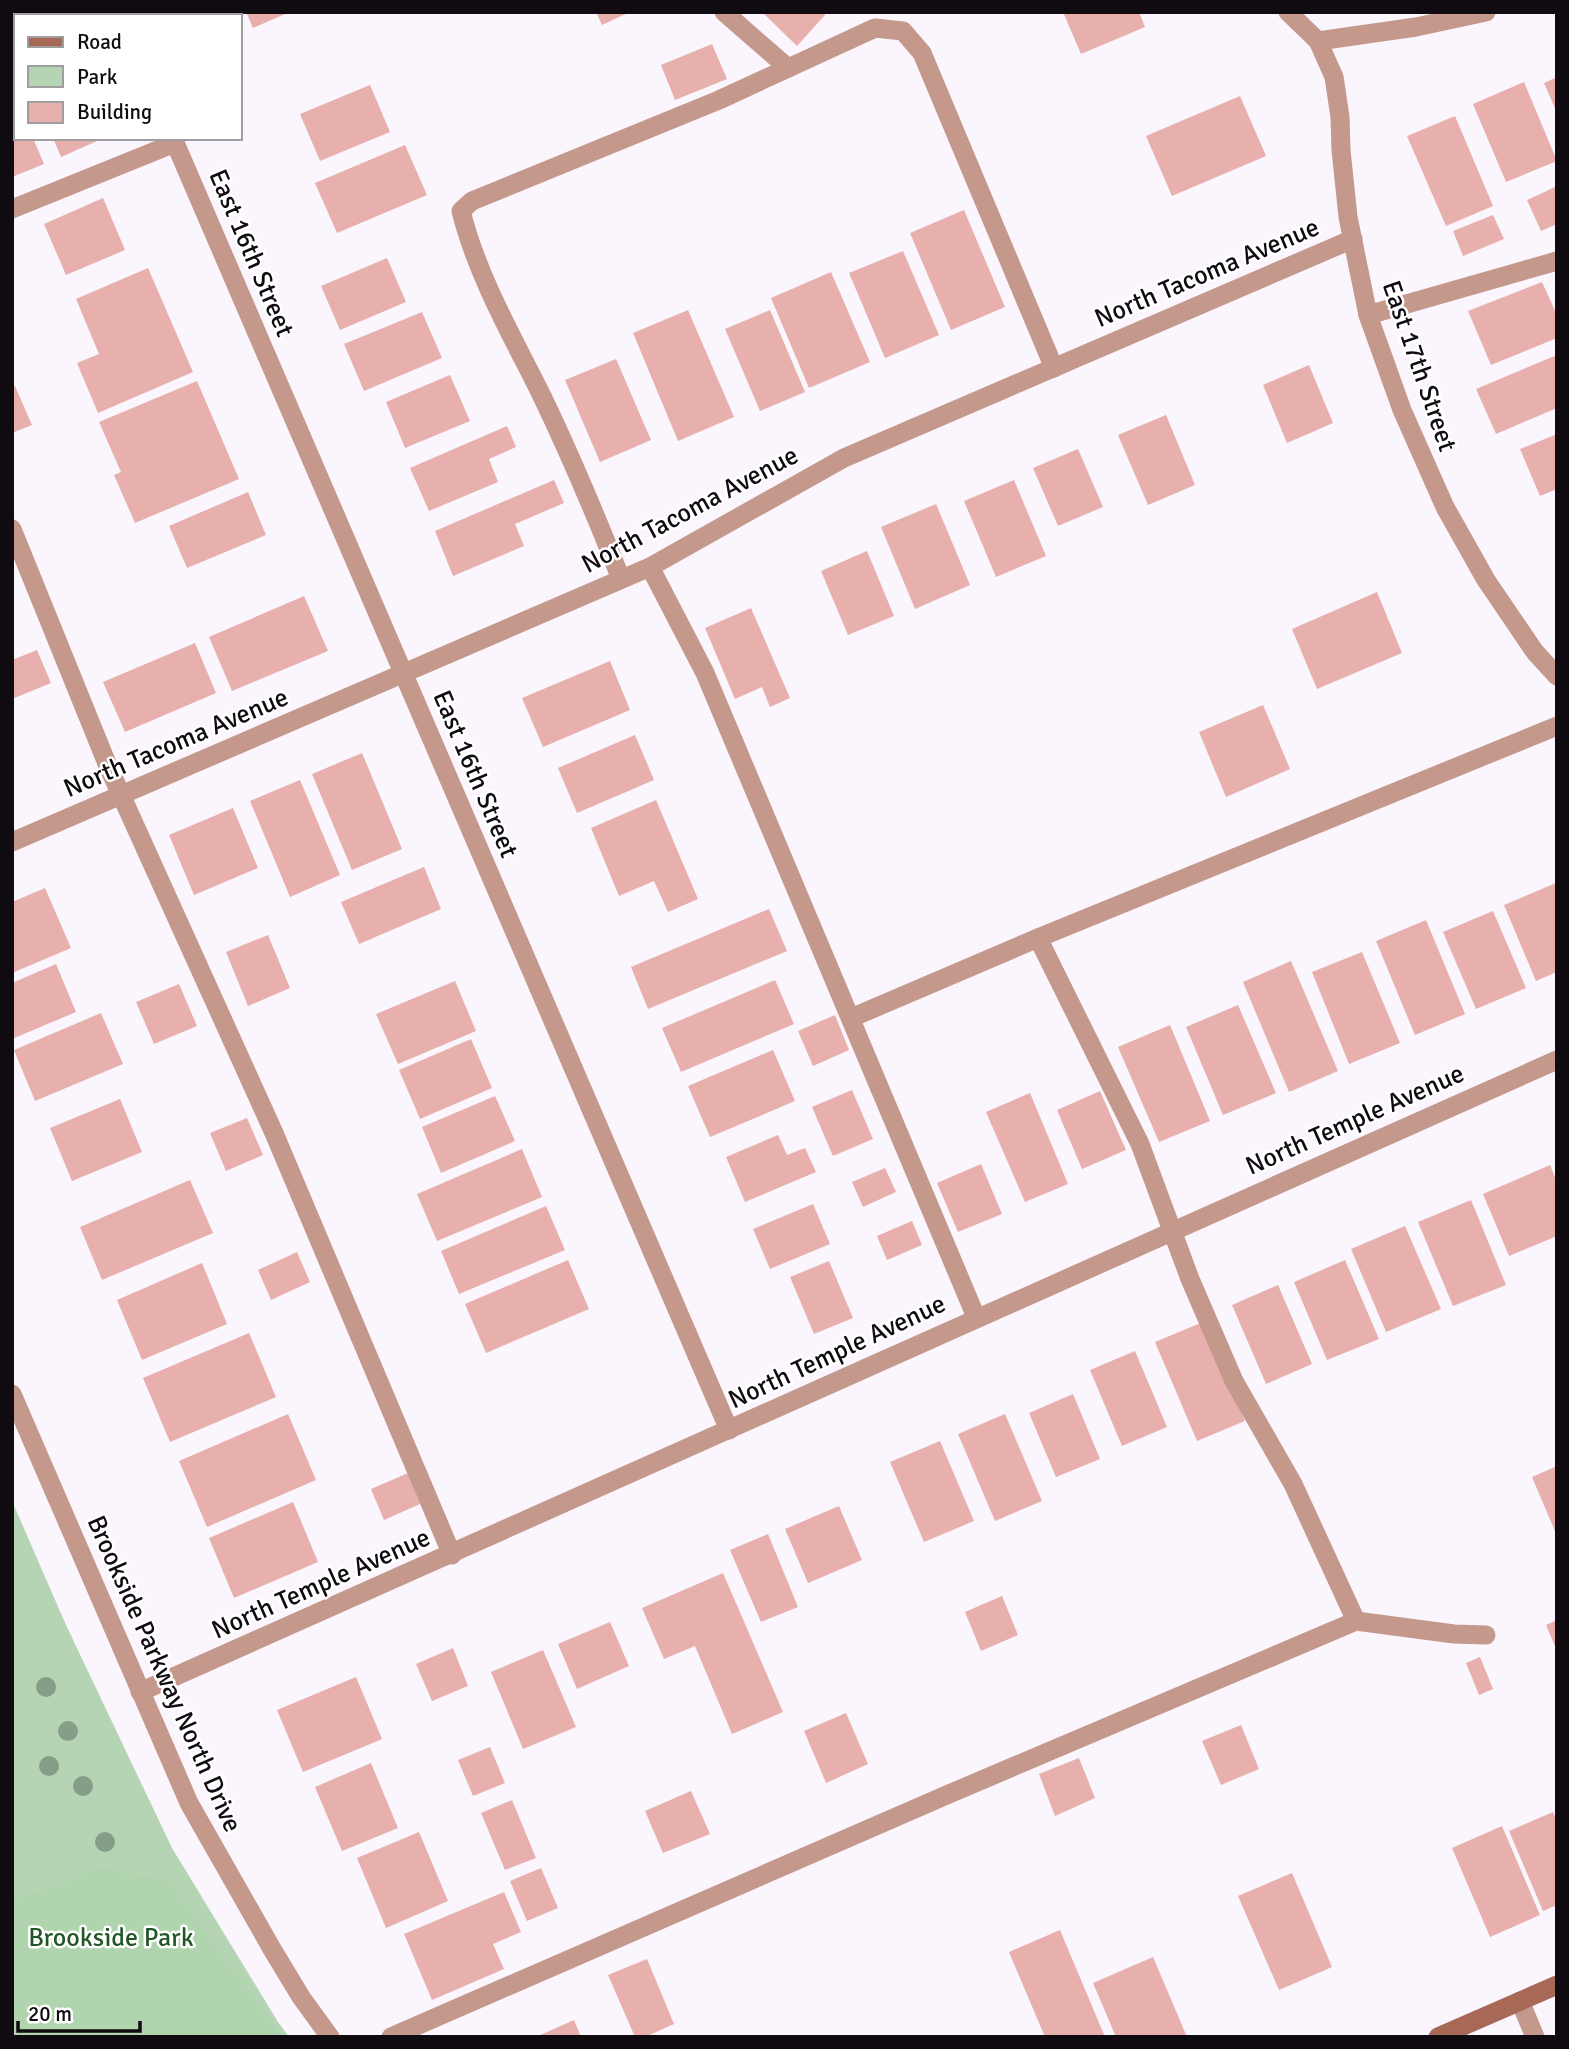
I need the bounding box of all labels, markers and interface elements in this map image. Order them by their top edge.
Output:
legend [14,14,242,140]
text: Road [77,29,122,55]
text: Park [77,64,118,90]
text: Building [77,99,152,125]
street label: East 16th Street [201,164,301,342]
street label: North Tacoma Avenue [1090,211,1324,335]
street label: East 17th Street [1375,276,1463,456]
street label: North Tacoma Avenue [576,439,804,581]
street label: North Tacoma Avenue [59,681,293,805]
street label: East 16th Street [425,685,525,863]
street label: North Temple Avenue [1241,1057,1469,1183]
street label: North Temple Avenue [723,1288,951,1416]
street label: Brookside Parkway North Drive [80,1511,248,1837]
street label: North Temple Avenue [207,1521,435,1647]
park label: Brookside Park [28,1922,194,1954]
scale bar [18,1990,140,2034]
text: 20 m [28,2001,72,2027]

